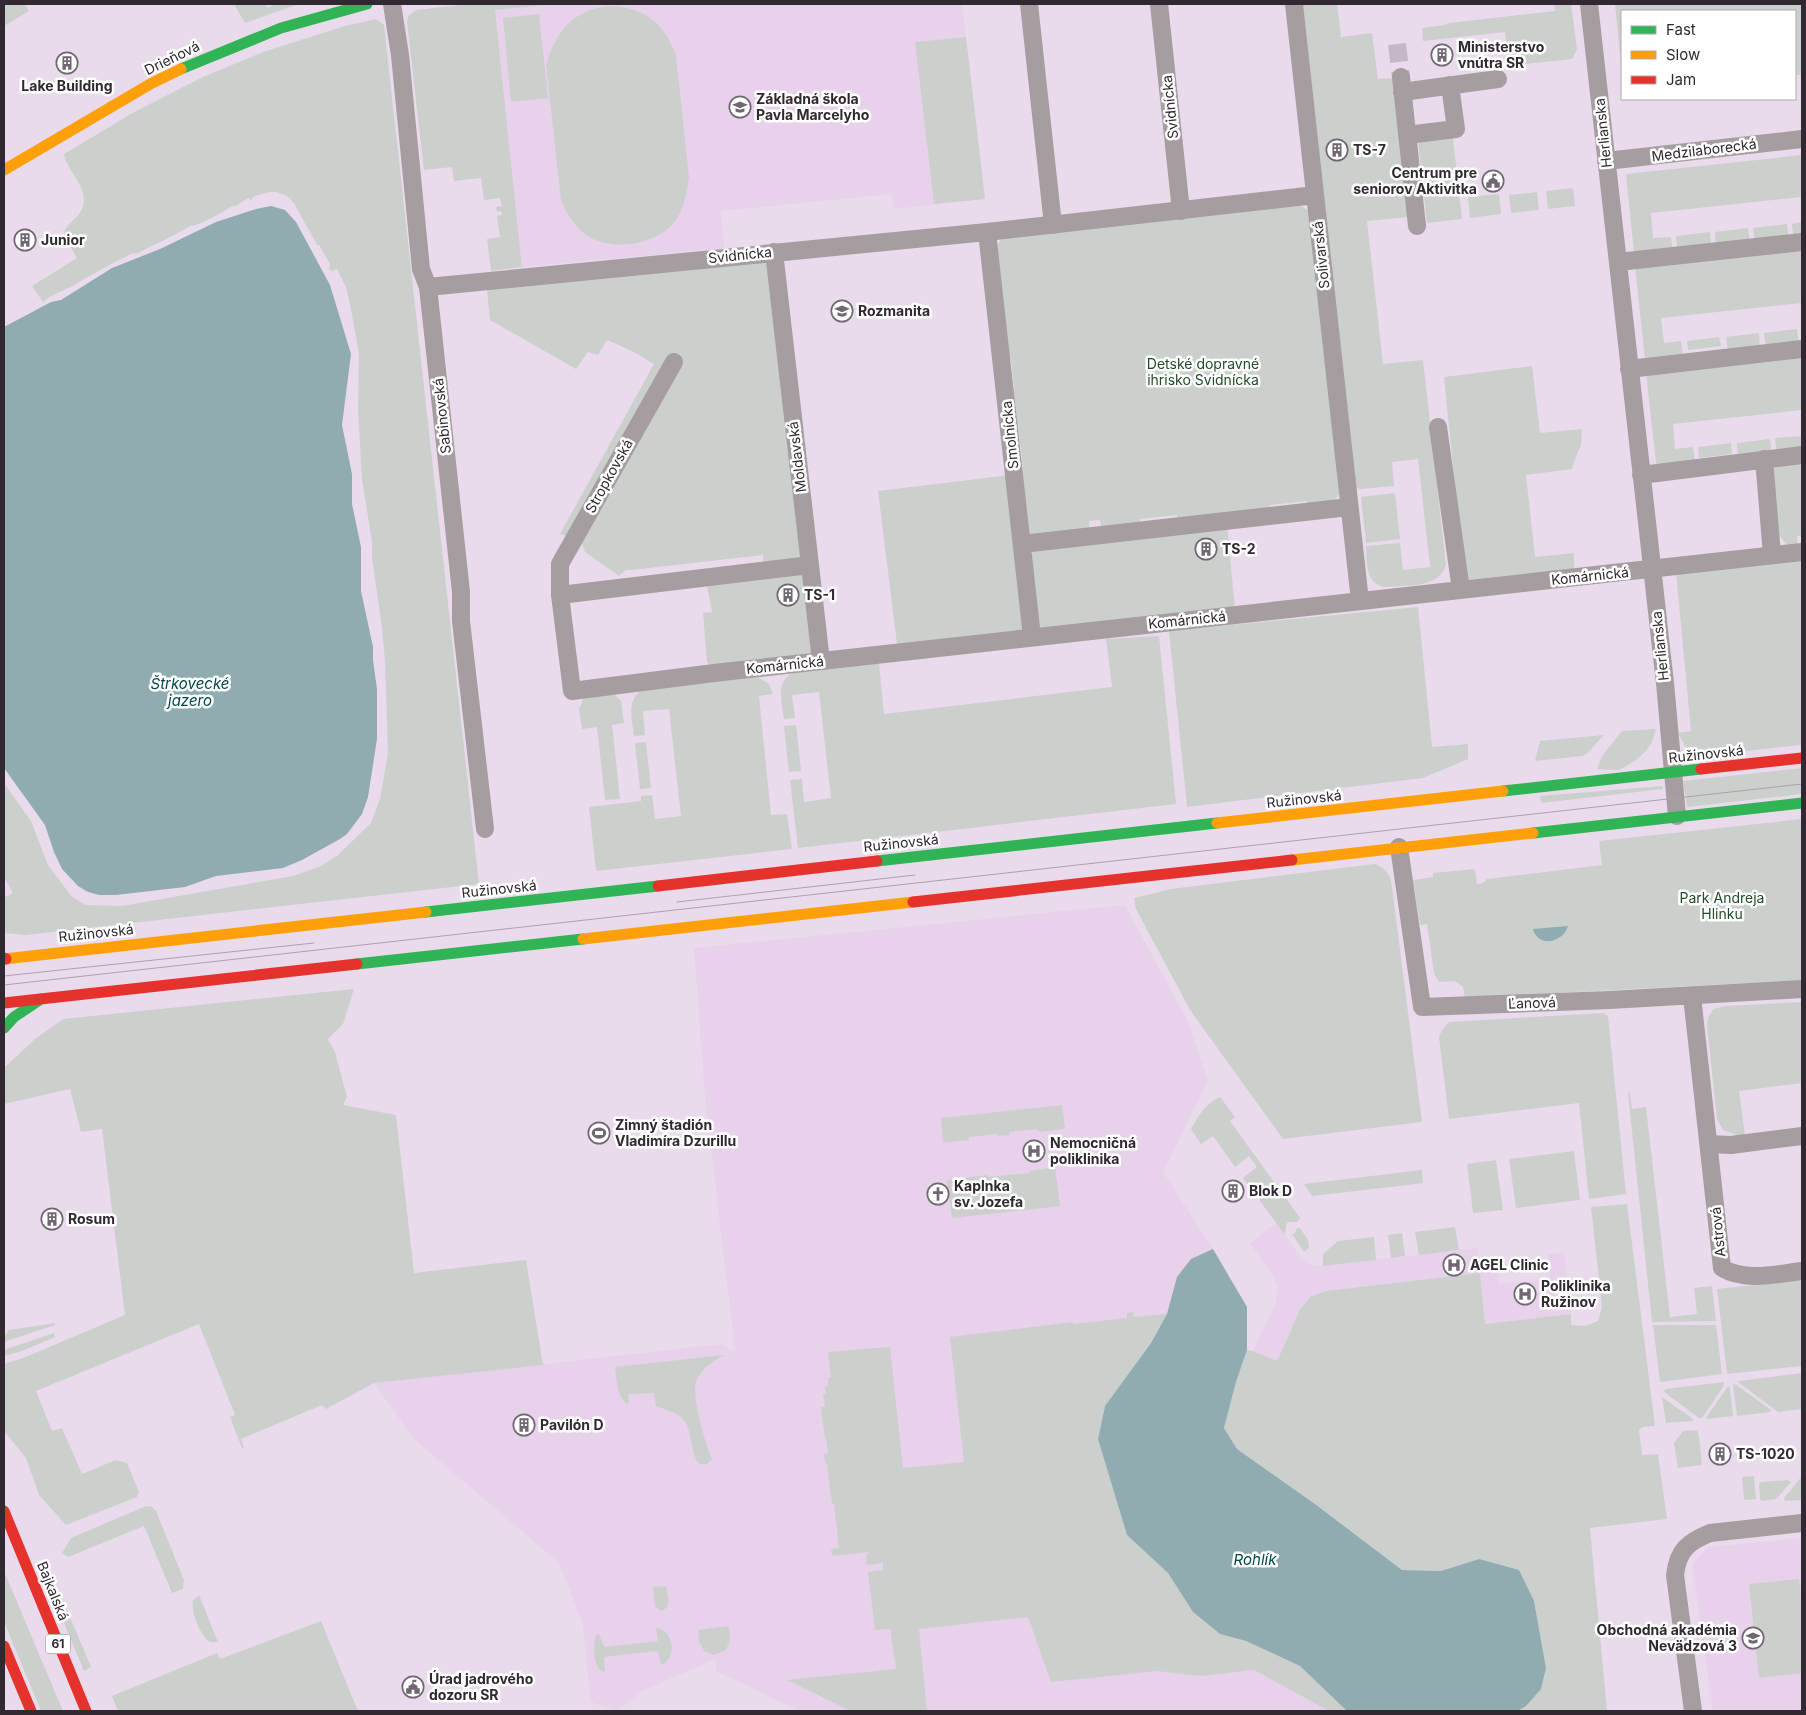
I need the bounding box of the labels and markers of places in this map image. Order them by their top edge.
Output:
place label: Ministerstvo vnútra SR [1458,38,1545,71]
building icon: Ministerstvo vnútra SR [1430,43,1454,67]
building icon: Lake Building [55,51,79,75]
place label: Lake Building [21,77,113,94]
place label: Základná škola Pavla Marcelyho [756,90,870,123]
school or university icon: Základná škola Pavla Marcelyho [728,95,752,119]
building icon: TS-7 [1325,138,1349,162]
place label: TS-7 [1353,141,1386,158]
place label: Centrum pre seniorov Aktivitka [1353,164,1477,197]
public building icon: Centrum pre seniorov Aktivitka [1481,169,1505,193]
building icon: Junior [13,228,37,252]
place label: Junior [41,231,85,248]
school or university icon: Rozmanita [830,299,854,323]
place label: Rozmanita [858,302,930,319]
building icon: TS-2 [1194,537,1218,561]
place label: TS-2 [1222,540,1256,557]
building icon: TS-1 [776,583,800,607]
place label: TS-1 [804,586,835,603]
place label: Zimný štadión Vladimíra Dzurillu [615,1116,736,1149]
sports icon: Zimný štadión Vladimíra Dzurillu [587,1121,611,1145]
place label: Nemocničná poliklinika [1050,1134,1136,1167]
hospital icon: Nemocničná poliklinika [1022,1139,1046,1163]
place label: Kaplnka sv. Jozefa [954,1177,1023,1210]
building icon: Blok D [1221,1179,1245,1203]
church icon: Kaplnka sv. Jozefa [926,1182,950,1206]
place label: Blok D [1249,1182,1292,1199]
building icon: Rosum [40,1207,64,1231]
place label: Rosum [68,1210,115,1227]
hospital icon: AGEL Clinic [1442,1253,1466,1277]
place label: AGEL Clinic [1470,1256,1549,1273]
place label: Poliklinika Ružinov [1541,1277,1611,1310]
hospital icon: Poliklinika Ružinov [1513,1282,1537,1306]
building icon: Pavilón D [512,1413,536,1437]
place label: Pavilón D [540,1416,604,1433]
building icon: TS-1020 [1708,1442,1732,1466]
place label: TS-1020 [1736,1445,1795,1462]
place label: Obchodná akadémia Nevädzová 3 [1597,1621,1737,1654]
school or university icon: Obchodná akadémia Nevädzová 3 [1741,1626,1765,1650]
place label: Úrad jadrového dozoru SR [429,1669,534,1703]
public building icon: Úrad jadrového dozoru SR [401,1675,425,1699]

